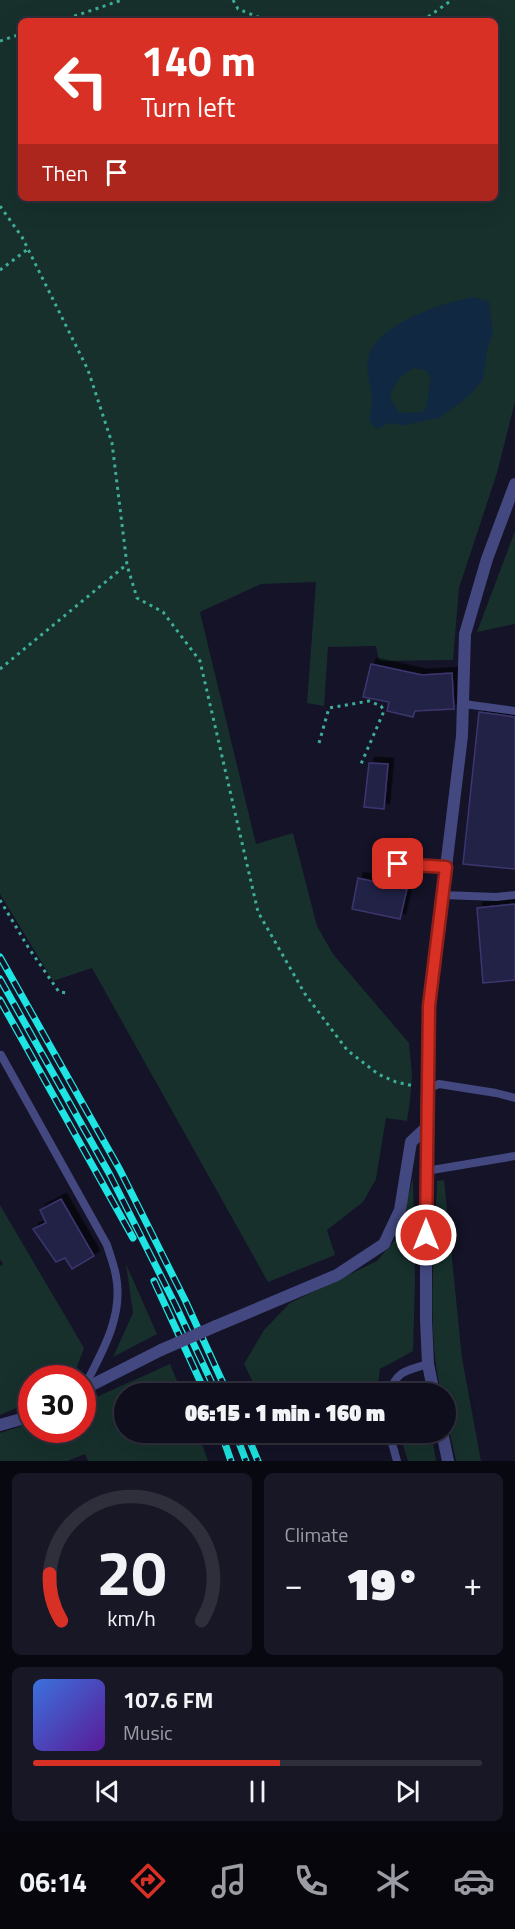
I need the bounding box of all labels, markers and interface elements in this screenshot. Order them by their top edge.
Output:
text: 140 m [141,28,256,92]
icon: left [42,42,120,120]
text: Turn left [141,86,235,127]
text: Then [42,156,88,190]
icon: arrive [100,156,133,189]
pin [372,838,423,889]
icon: arrive [381,847,414,880]
position arrow [394,1203,458,1267]
speed limit sign: 30 [18,1365,96,1443]
text: 06:15 · 1 min · 160 m [185,1396,385,1430]
text: Climate [285,1519,348,1550]
text: 20 [97,1524,167,1619]
text: 19° [346,1549,420,1617]
text: − [285,1559,303,1609]
text: + [464,1559,482,1609]
text: km/h [107,1602,156,1634]
text: 107.6 FM [123,1683,213,1717]
text: Music [123,1717,173,1748]
icon: previous [91,1775,124,1808]
icon: pause [241,1775,274,1808]
icon: next [391,1775,424,1808]
icon: directions [127,1860,169,1902]
icon: music [208,1860,250,1902]
icon: phone [290,1860,332,1902]
icon: climate [372,1860,414,1902]
icon: car [453,1860,495,1902]
text: 06:14 [20,1861,87,1902]

